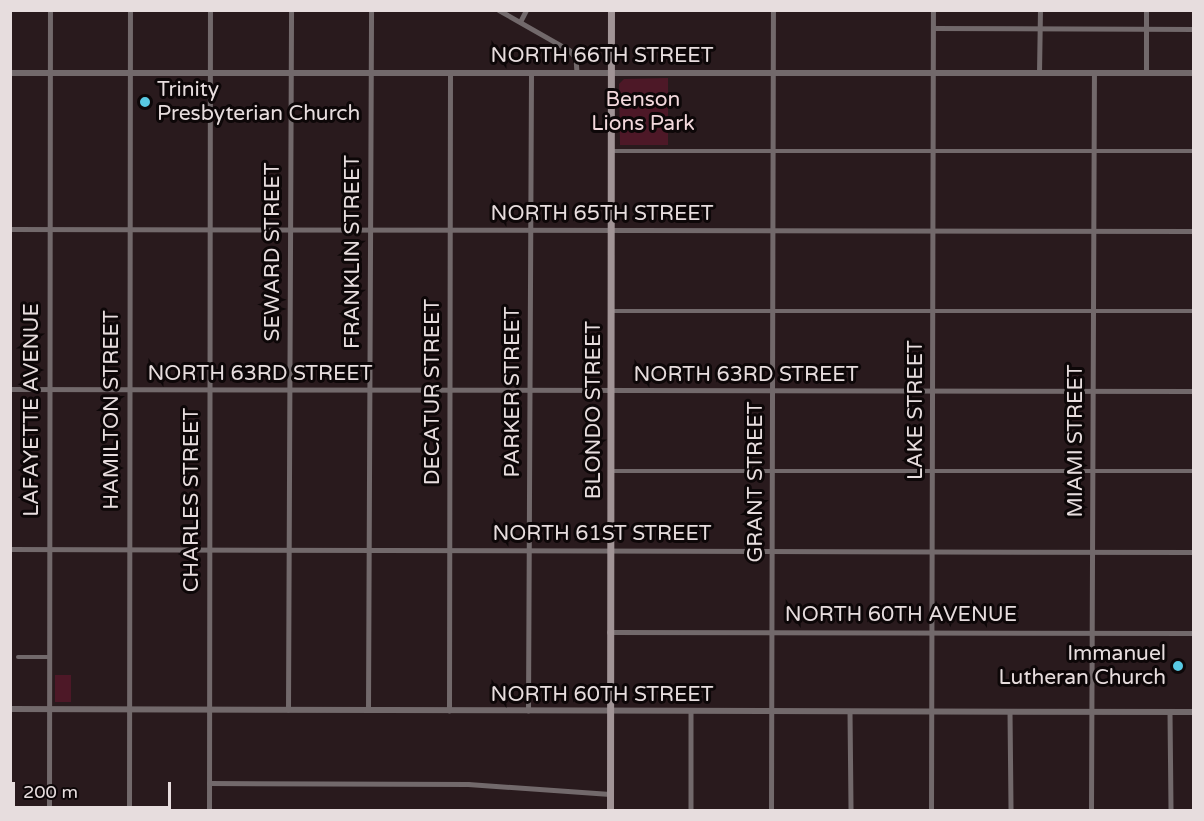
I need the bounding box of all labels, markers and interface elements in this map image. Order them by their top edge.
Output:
street label: NORTH 66TH STREET [491,43,713,69]
place label: Trinity Presbyterian Church [157,77,360,127]
park label: Benson Lions Park [591,87,695,137]
marker: Trinity Presbyterian Church [138,95,152,109]
street label: FRANKLIN STREET [340,155,366,349]
street label: SEWARD STREET [260,163,286,341]
street label: NORTH 65TH STREET [491,201,713,227]
street label: DECATUR STREET [420,299,446,485]
street label: LAFAYETTE AVENUE [19,303,45,517]
street label: PARKER STREET [500,306,526,478]
street label: HAMILTON STREET [99,310,125,510]
street label: BLONDO STREET [581,321,607,499]
street label: LAKE STREET [903,340,929,480]
street label: NORTH 63RD STREET [147,361,373,387]
street label: NORTH 63RD STREET [633,362,859,388]
street label: MIAMI STREET [1063,364,1089,518]
street label: GRANT STREET [743,401,769,563]
street label: CHARLES STREET [179,408,205,592]
street label: NORTH 61ST STREET [492,521,712,547]
street label: NORTH 60TH AVENUE [785,602,1017,628]
place label: Immanuel Lutheran Church [999,641,1166,691]
marker: Immanuel Lutheran Church [1171,659,1185,673]
street label: NORTH 60TH STREET [491,682,713,708]
scale bar [15,770,174,808]
text: 200 m [23,781,78,803]

